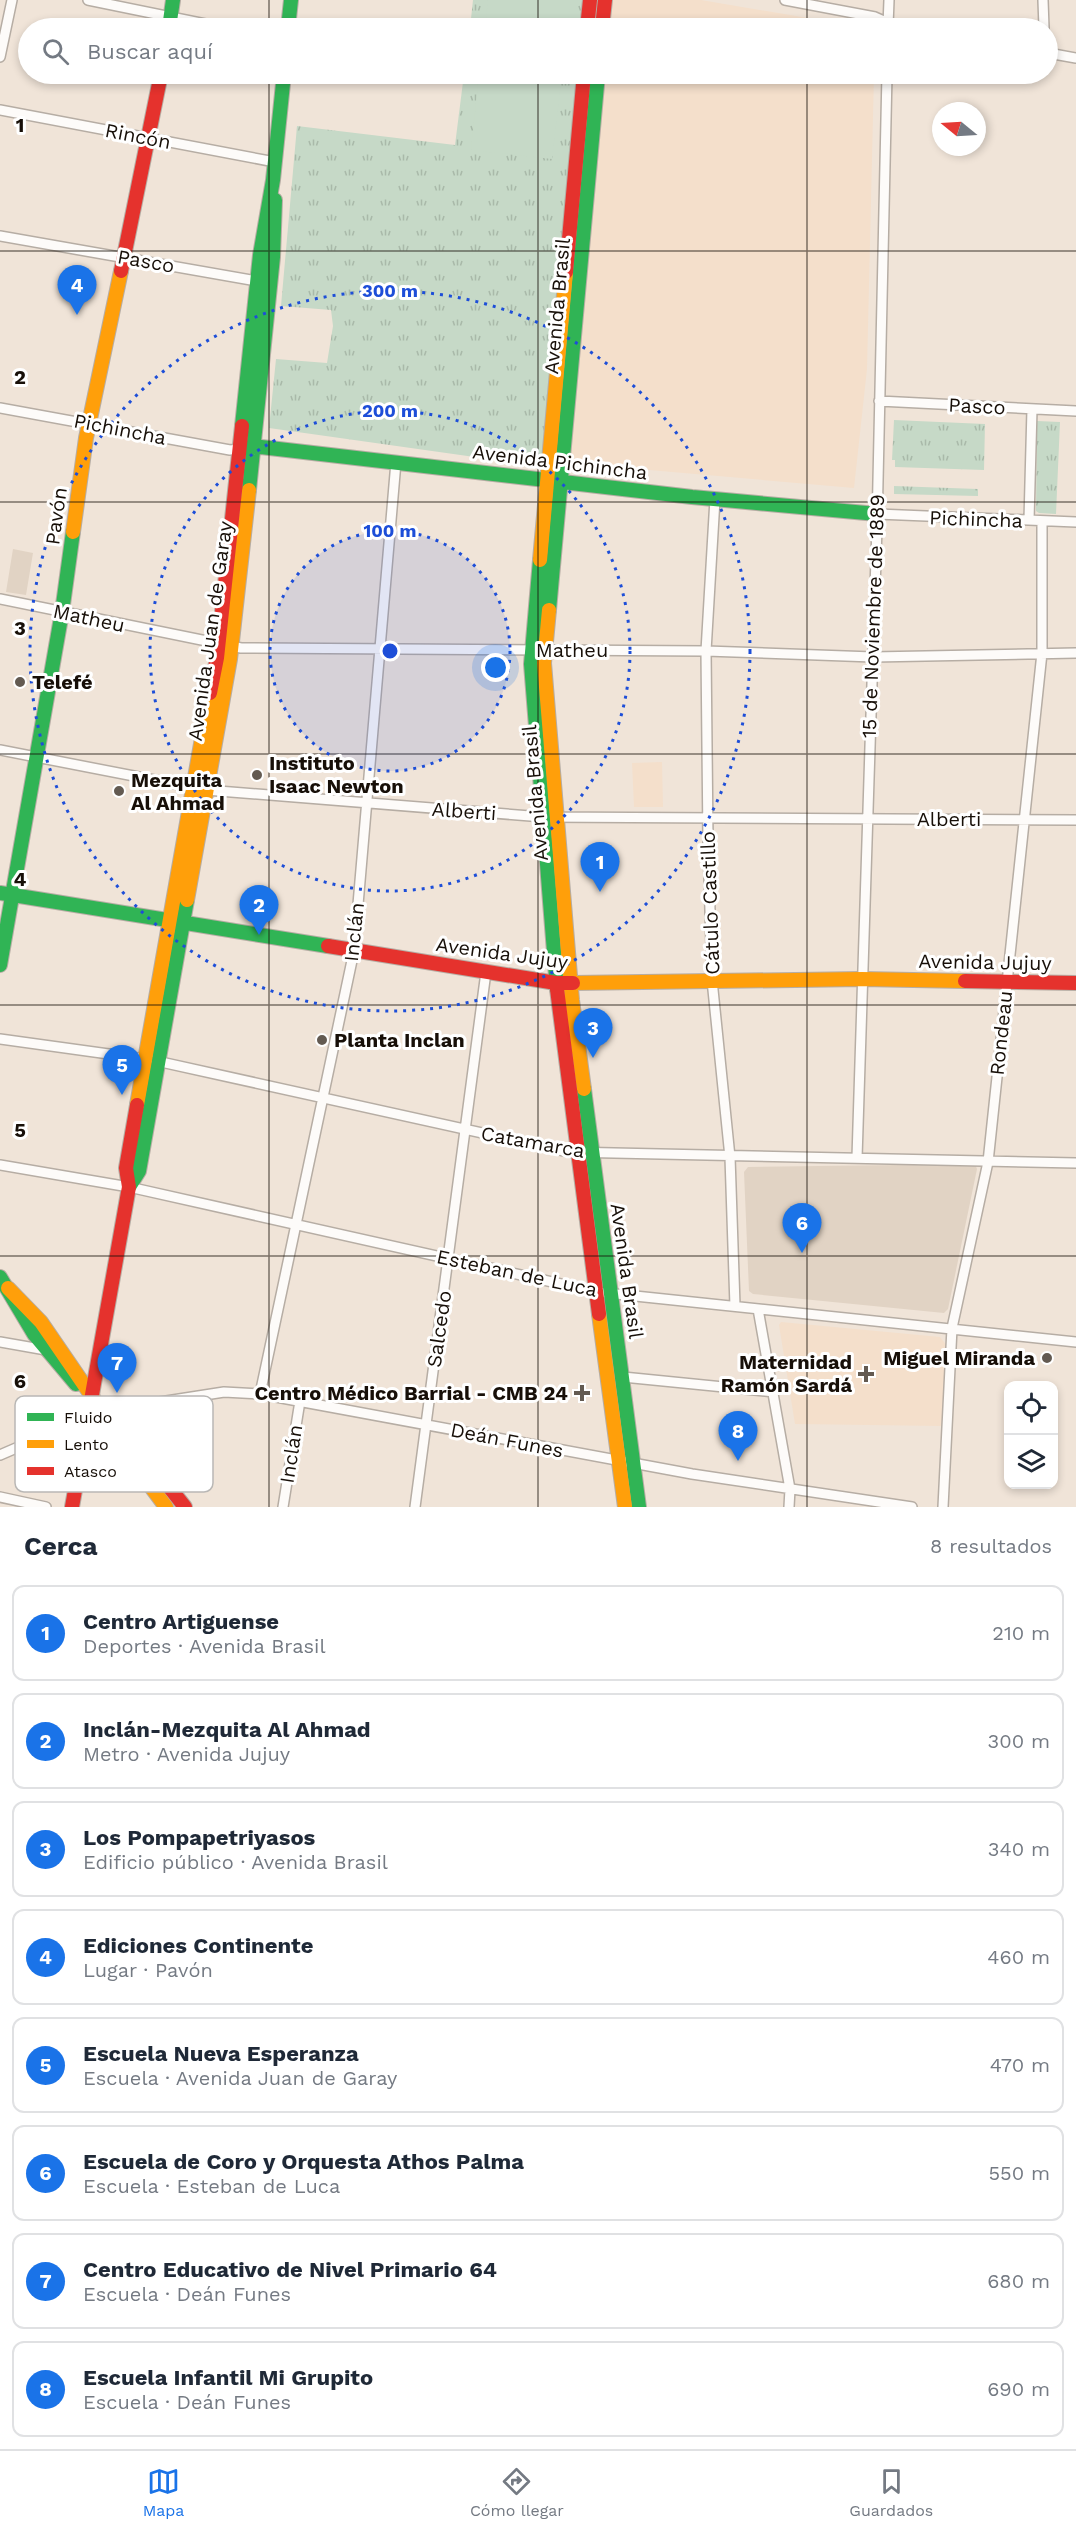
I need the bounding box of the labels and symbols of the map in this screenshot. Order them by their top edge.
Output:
north arrow [932,102,986,156]
text: 1 [16,113,24,137]
street label: Rincón [103,118,173,154]
street label: Avenida Brasil [539,237,575,375]
street label: Pasco [116,244,176,278]
pin: 4 [58,266,97,315]
text: 300 m [362,280,418,301]
text: 2 [14,365,26,389]
street label: Pasco [948,393,1006,419]
text: 200 m [362,400,418,421]
street label: Pichincha [72,408,168,450]
street label: Avenida Pichincha [471,439,649,485]
street label: Pavón [40,486,72,546]
street label: 15 de Noviembre de 1889 [857,494,889,738]
street label: Pichincha [929,505,1023,533]
street label: Avenida Juan de Garay [183,519,237,742]
text: 100 m [363,520,417,541]
street label: Matheu [51,599,127,637]
text: 3 [14,616,26,640]
street label: Matheu [536,638,608,662]
centre of rings [380,641,400,661]
your location [481,653,510,682]
place label: Telefé [32,670,93,694]
marker: Telefé [13,675,27,689]
street label: Avenida Brasil [517,724,553,862]
place label: Instituto Isaac Newton [269,751,404,798]
place label: Mezquita Al Ahmad [131,768,225,815]
marker: Instituto Isaac Newton [250,768,264,782]
marker: Mezquita Al Ahmad [112,784,126,798]
street label: Alberti [431,797,497,825]
street label: Alberti [917,807,981,831]
street label: Cátulo Castillo [695,831,725,975]
pin: 1 [580,842,620,892]
text: 4 [14,867,27,891]
pin: 2 [240,886,278,935]
street label: Inclán [339,901,369,963]
street label: Avenida Jujuy [434,932,570,974]
street label: Avenida Jujuy [918,949,1053,975]
street label: Rondeau [985,989,1017,1077]
pin: 3 [574,1008,612,1058]
place label: Planta Inclan [334,1028,465,1052]
marker: Planta Inclan [315,1033,329,1047]
pin: 5 [102,1046,142,1095]
text: 5 [14,1118,26,1142]
street label: Catamarca [479,1121,587,1163]
street label: Avenida Brasil [606,1202,648,1340]
pin: 6 [782,1204,822,1253]
street label: Esteban de Luca [434,1244,600,1302]
street label: Salcedo [422,1289,456,1369]
pin: 7 [98,1344,136,1393]
place label: Miguel Miranda [883,1346,1035,1370]
place label: Maternidad Ramón Sardá [721,1350,852,1397]
marker: Miguel Miranda [1040,1351,1054,1365]
marker: Maternidad Ramón Sardá [857,1365,875,1383]
text: 6 [14,1369,26,1393]
place label: Centro Médico Barrial - CMB 24 [254,1381,568,1405]
marker: Centro Médico Barrial - CMB 24 [573,1384,591,1402]
legend [15,1396,213,1492]
text: Fluido [64,1408,112,1427]
pin: 8 [718,1412,758,1461]
street label: Deán Funes [448,1417,566,1463]
street label: Inclán [275,1423,307,1485]
text: Lento [64,1435,109,1454]
text: Atasco [64,1462,117,1481]

